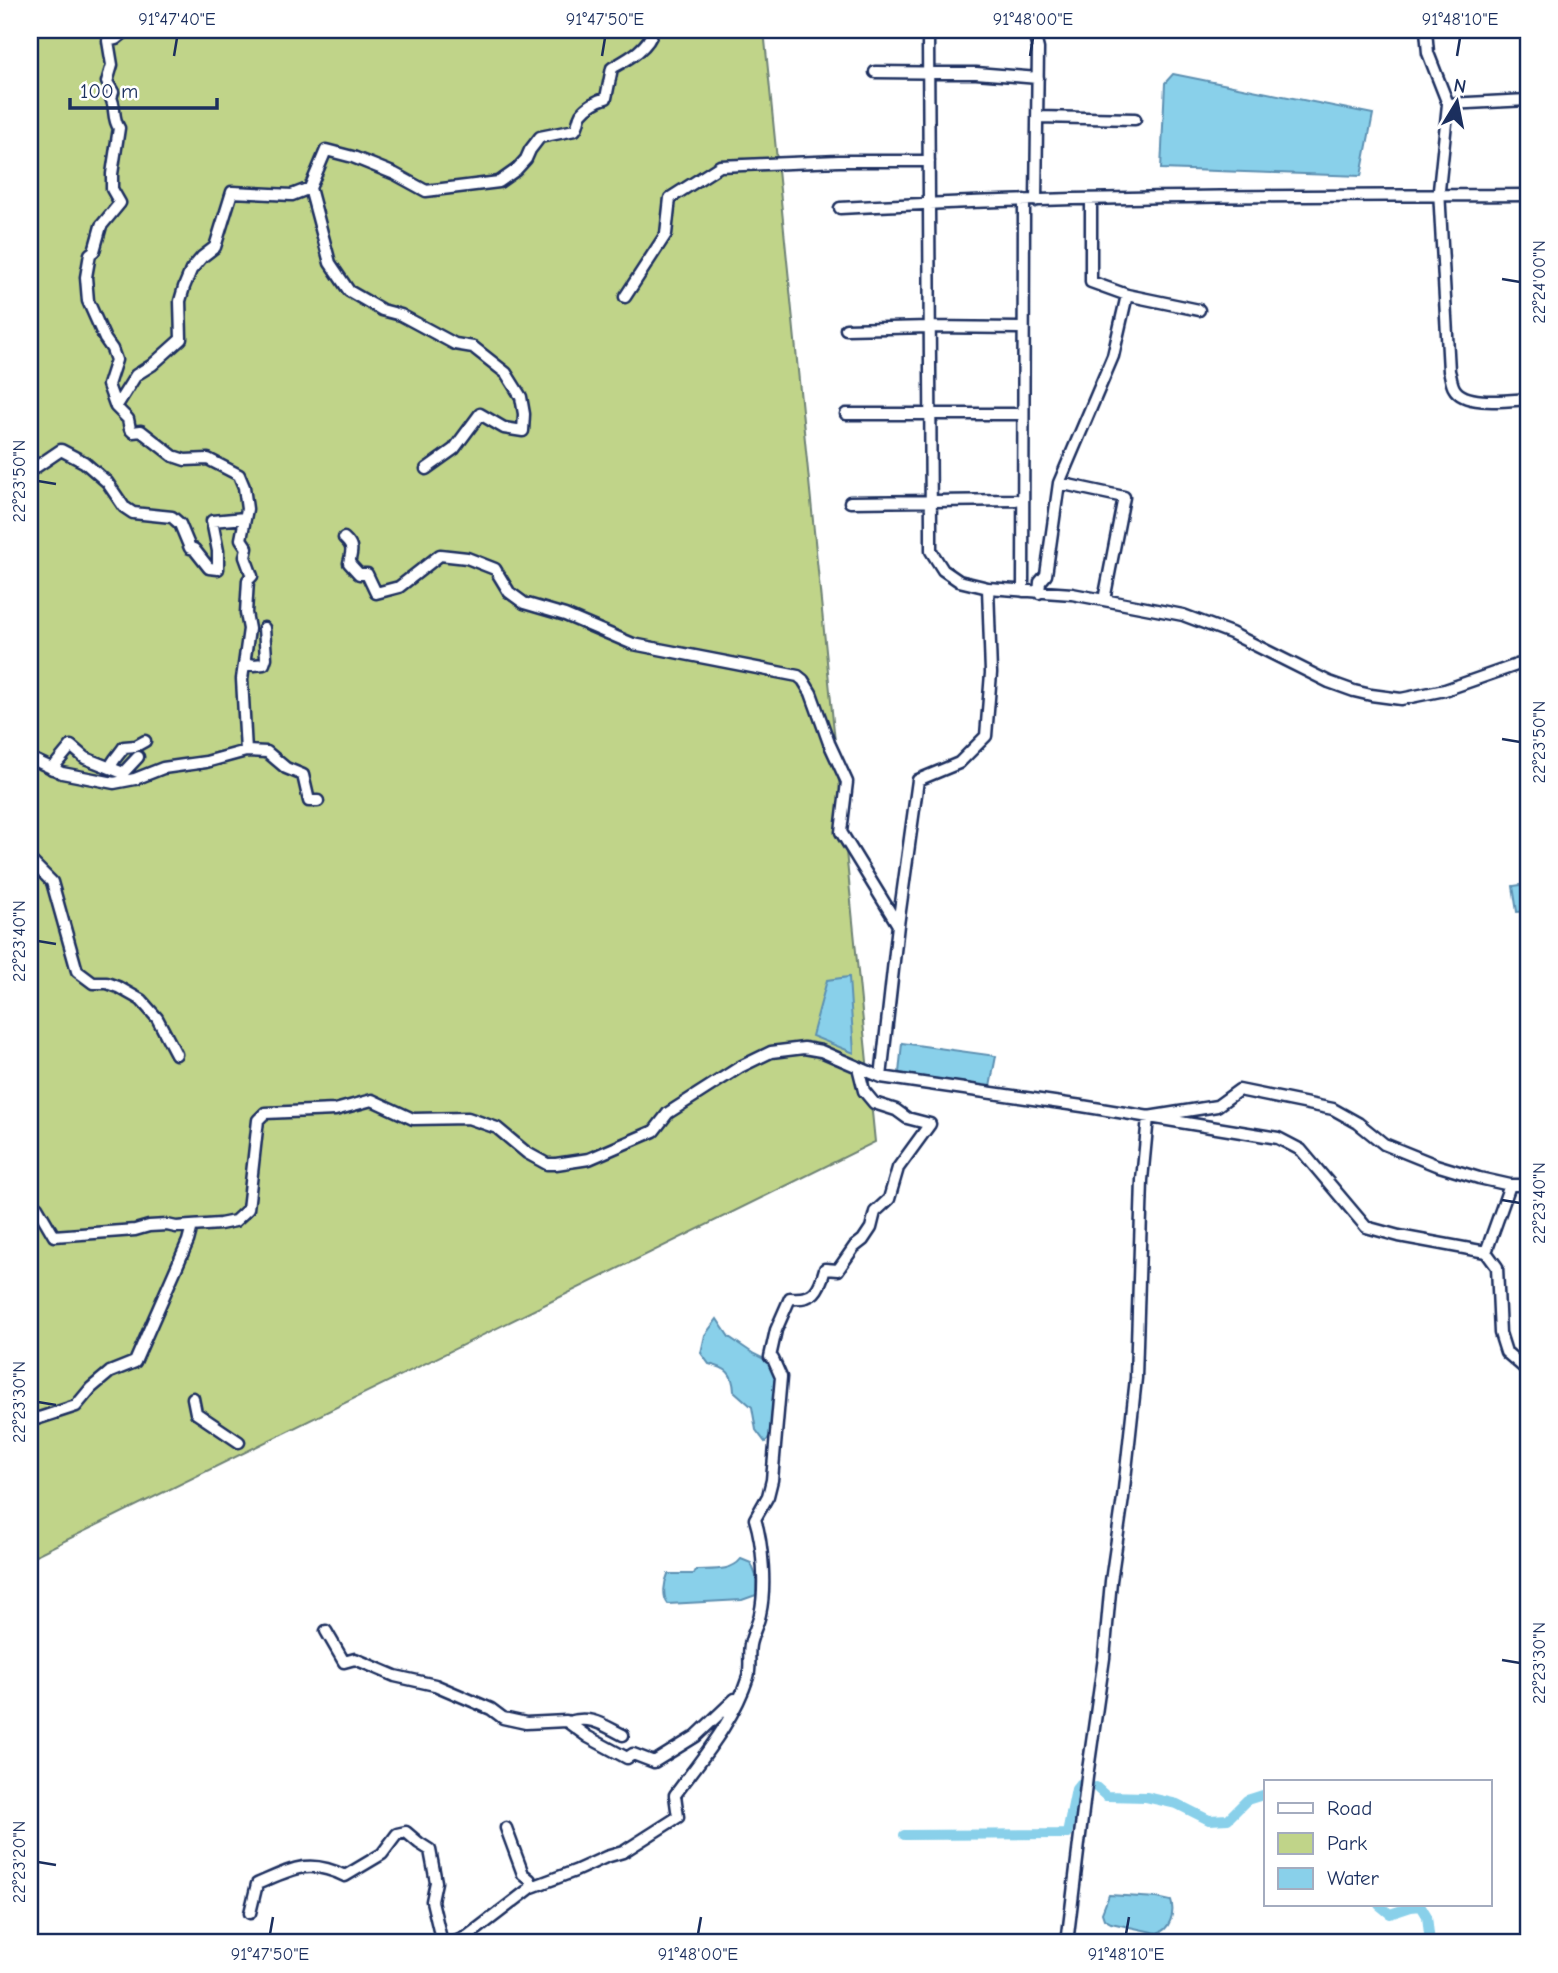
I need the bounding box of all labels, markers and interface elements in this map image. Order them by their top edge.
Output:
text: 91°47'40"E [138,9,216,30]
text: 91°47'50"E [566,9,644,30]
text: 91°48'00"E [993,9,1073,30]
text: 91°48'10"E [1422,9,1498,30]
scale bar [70,66,217,110]
north arrow [1422,66,1492,136]
text: N [1452,74,1468,98]
text: 100 m [80,79,138,103]
text: 22°24'00"N [1529,240,1550,324]
text: 22°23'50"N [9,440,30,522]
text: 22°23'50"N [1529,701,1550,783]
text: 22°23'40"N [9,900,30,982]
text: 22°23'40"N [1529,1162,1550,1244]
text: 22°23'30"N [9,1361,30,1443]
text: 22°23'30"N [1529,1622,1550,1704]
legend [1264,1780,1492,1906]
text: Road [1327,1796,1372,1820]
text: 22°23'20"N [9,1821,30,1903]
text: Park [1327,1831,1367,1855]
text: Water [1327,1866,1380,1890]
text: 91°47'50"E [231,1944,309,1965]
text: 91°48'00"E [658,1944,738,1965]
text: 91°48'10"E [1088,1944,1164,1965]

